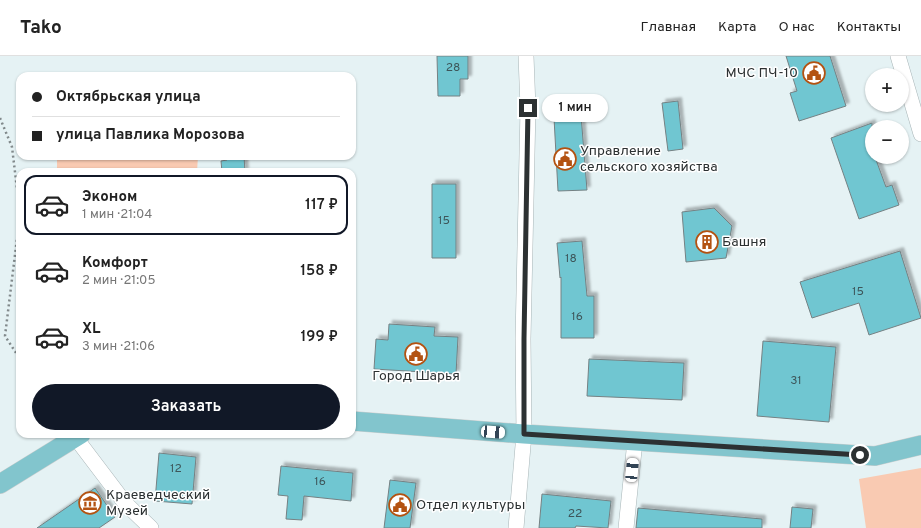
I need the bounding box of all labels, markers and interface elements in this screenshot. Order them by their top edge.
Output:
text: Tako [20,16,62,40]
text: Главная [641,19,696,36]
text: Карта [718,19,756,36]
text: О нас [778,19,815,36]
text: Контакты [837,19,901,36]
house number: 28 [446,60,460,76]
public building icon: МЧС ПЧ-10 [801,60,827,86]
place label: МЧС ПЧ-10 [726,65,798,82]
map controls [865,68,909,164]
button: + [865,68,909,112]
text: Октябрьская улица [56,88,201,107]
callout: 1 мин [542,94,608,122]
route end [519,99,537,117]
text: 1 мин [558,100,592,116]
button: − [865,120,909,164]
text: улица Павлика Морозова [56,126,245,145]
place label: Управление сельского хозяйства [580,143,718,176]
public building icon: Управление сельского хозяйства [552,146,578,172]
icon: car [34,187,70,223]
text: Эконом [82,188,137,207]
text: 117 ₽ [305,196,338,215]
text: 1 мин · 21:04 [82,207,152,223]
house number: 15 [438,213,450,229]
building icon: Башня [694,229,720,255]
place label: Башня [722,234,766,251]
house number: 18 [565,251,577,267]
icon: car [34,253,70,289]
text: Комфорт [82,254,148,273]
text: 158 ₽ [300,262,338,281]
text: 2 мин · 21:05 [82,273,156,289]
house number: 15 [852,284,864,300]
house number: 16 [571,309,583,325]
icon: car [34,319,70,355]
text: XL [82,320,100,339]
text: 199 ₽ [300,328,338,347]
text: 3 мин · 21:06 [82,339,155,355]
public building icon: Город Шарья [403,341,429,367]
place label: Город Шарья [372,368,460,385]
house number: 31 [790,373,802,389]
button: Заказать [32,384,340,430]
car [481,425,505,439]
route start [851,446,869,464]
car [625,457,639,483]
house number: 12 [170,461,182,477]
house number: 16 [314,474,326,490]
place label: Краеведческий Музей [106,487,210,520]
museum icon: Краеведческий Музей [77,490,103,516]
public building icon: Отдел культуры [387,492,413,518]
place label: Отдел культуры [416,497,525,514]
house number: 22 [568,506,582,522]

